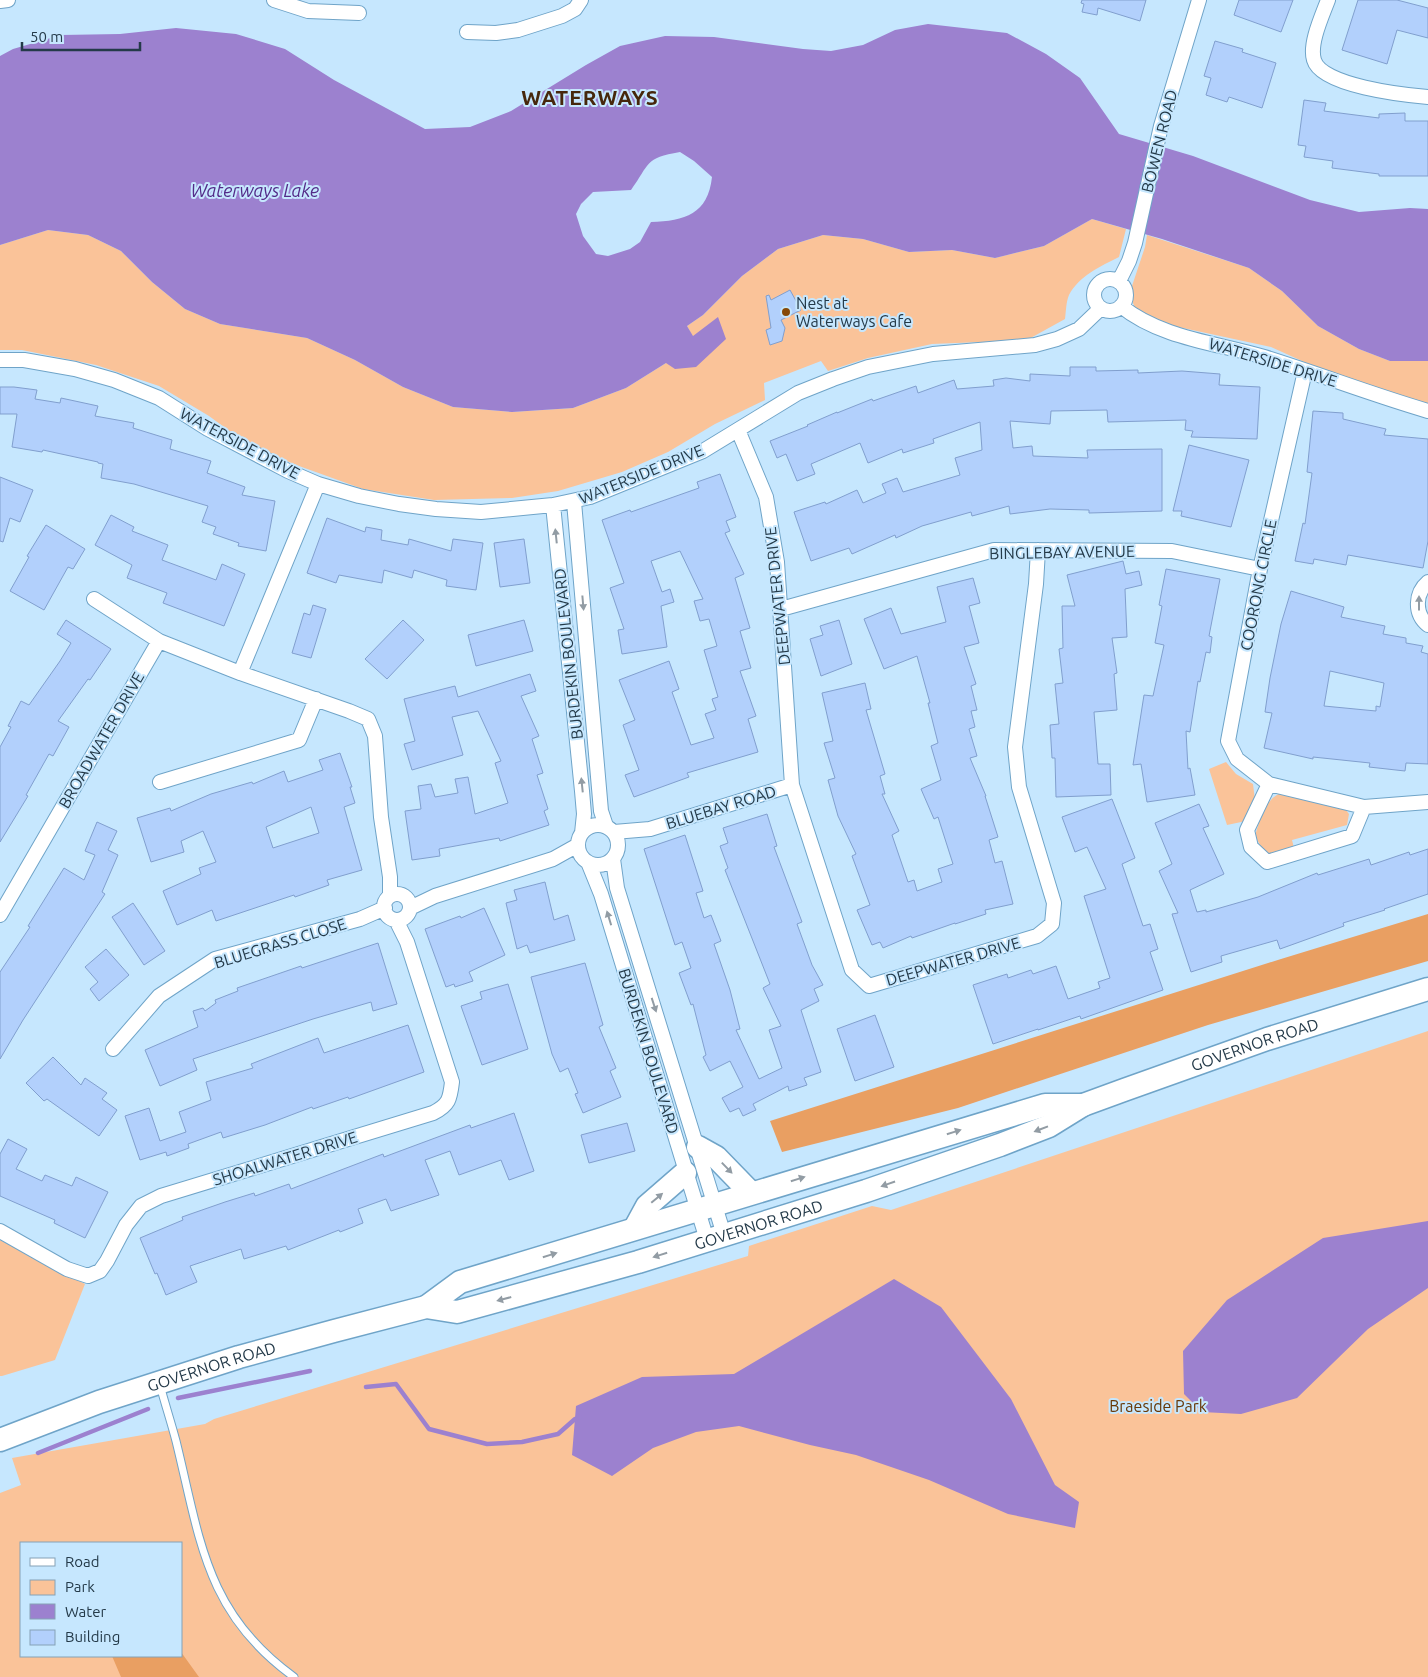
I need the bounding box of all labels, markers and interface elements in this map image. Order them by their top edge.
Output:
scale bar [22,20,140,52]
text: 50 m [30,28,63,45]
district label: WATERWAYS [521,85,659,109]
street label: BOWEN ROAD [1138,88,1180,194]
water label: Waterways Lake [191,180,319,200]
place label: Nest at Waterways Cafe [796,294,912,330]
marker: Nest at Waterways Cafe [780,306,792,318]
street label: WATERSIDE DRIVE [1207,334,1339,390]
street label: WATERSIDE DRIVE [177,404,303,482]
street label: WATERSIDE DRIVE [576,441,706,507]
street label: COORONG CIRCLE [1236,518,1280,652]
street label: DEEPWATER DRIVE [761,526,793,666]
one-way arrow [552,528,560,544]
street label: BINGLEBAY AVENUE [989,542,1135,562]
street label: BURDEKIN BOULEVARD [550,568,586,740]
one-way arrow [579,595,587,611]
one-way arrow [1415,595,1423,611]
street label: BROADWATER DRIVE [55,669,147,811]
one-way arrow [577,776,585,792]
street label: BLUEBAY ROAD [664,782,778,832]
one-way arrow [604,910,612,925]
street label: BLUEGRASS CLOSE [212,914,348,972]
street label: DEEPWATER DRIVE [884,933,1022,989]
street label: BURDEKIN BOULEVARD [615,966,683,1136]
one-way arrow [650,998,658,1013]
street label: GOVERNOR ROAD [1189,1015,1321,1074]
one-way arrow [1034,1126,1048,1134]
street label: SHOALWATER DRIVE [211,1127,359,1189]
one-way arrow [946,1128,961,1136]
one-way arrow [720,1161,732,1173]
one-way arrow [791,1174,806,1182]
one-way arrow [880,1180,895,1188]
one-way arrow [650,1192,663,1203]
street label: GOVERNOR ROAD [692,1196,825,1253]
one-way arrow [543,1250,558,1258]
one-way arrow [652,1251,667,1259]
one-way arrow [496,1295,511,1303]
street label: GOVERNOR ROAD [145,1338,278,1395]
park label: Braeside Park [1109,1397,1207,1415]
legend [20,1542,182,1657]
text: Road [65,1553,100,1570]
text: Park [65,1578,95,1595]
text: Water [65,1603,106,1620]
text: Building [65,1628,120,1645]

